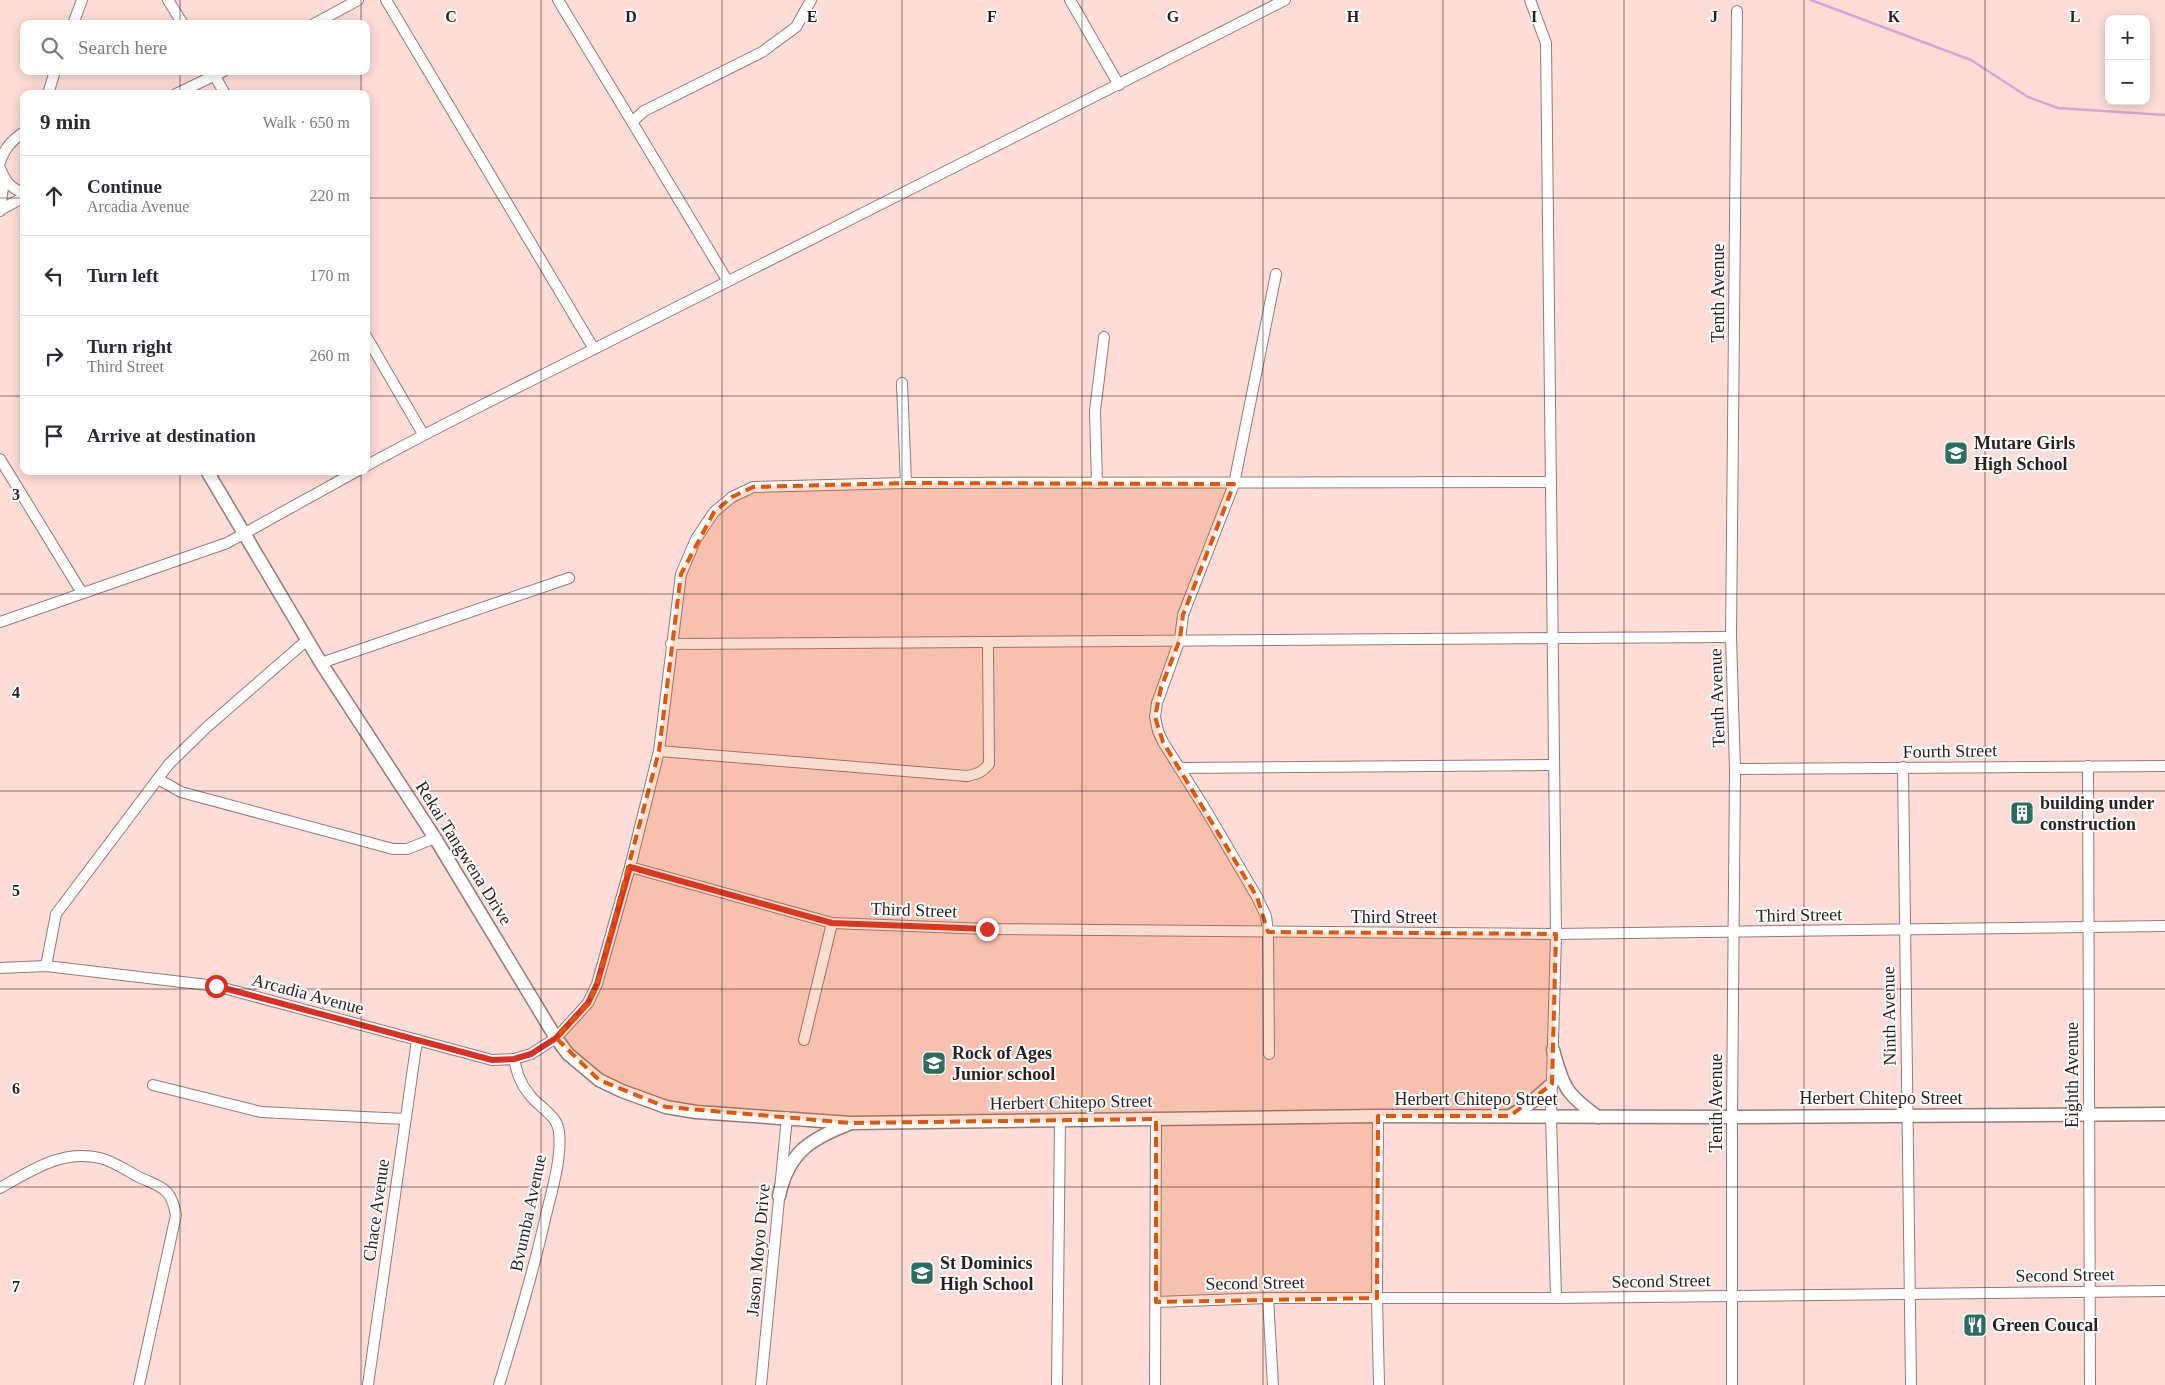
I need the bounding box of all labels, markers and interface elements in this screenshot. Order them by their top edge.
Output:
text: C [445,8,457,25]
text: D [625,8,637,25]
text: E [807,8,817,25]
text: F [987,8,997,25]
text: G [1167,8,1180,25]
text: H [1347,8,1360,25]
text: I [1531,8,1537,25]
text: J [1710,8,1718,25]
text: K [1888,8,1901,25]
text: L [2070,8,2080,25]
map controls [2105,15,2150,105]
button: + [2105,15,2150,60]
search box [20,20,370,75]
icon: search [38,34,66,62]
text: Search here [78,37,167,58]
button: − [2105,60,2150,105]
text: 9 min [40,110,91,134]
text: Walk · 650 m [263,114,350,131]
text: Continue [87,176,162,197]
icon: ahead [40,182,68,210]
text: 220 m [310,187,350,204]
text: Arcadia Avenue [87,198,189,215]
street label: Tenth Avenue [1708,244,1728,342]
icon: left [40,262,68,290]
text: Turn left [87,265,159,286]
text: 170 m [310,267,350,284]
text: Turn right [87,336,172,357]
icon: right [40,342,68,370]
text: 260 m [310,347,350,364]
text: Third Street [87,358,164,375]
icon: arrive [40,422,68,450]
text: Arrive at destination [87,425,256,446]
place label: Mutare Girls High School [1974,433,2075,474]
school or university icon: Mutare Girls High School [1943,440,1969,466]
text: 3 [12,486,20,503]
street label: Tenth Avenue [1705,648,1729,748]
text: 4 [12,684,20,701]
street label: Fourth Street [1903,740,1997,762]
street label: Rekai Tangwena Drive [412,778,516,928]
place label: building under construction [2040,793,2155,834]
building icon: building under construction [2009,800,2035,826]
text: 5 [12,882,20,899]
street label: Third Street [870,898,958,922]
street label: Third Street [1756,904,1842,926]
street label: Third Street [1351,907,1437,927]
route end [976,918,999,941]
street label: Ninth Avenue [1878,966,1900,1066]
street label: Arcadia Avenue [250,969,366,1019]
route start [205,975,228,998]
street label: Eighth Avenue [2062,1022,2082,1128]
place label: Rock of Ages Junior school [952,1043,1055,1084]
school or university icon: Rock of Ages Junior school [921,1050,947,1076]
street label: Tenth Avenue [1706,1054,1726,1152]
text: 6 [12,1080,20,1097]
street label: Herbert Chitepo Street [1800,1088,1962,1108]
street label: Herbert Chitepo Street [1395,1089,1557,1109]
street label: Herbert Chitepo Street [989,1091,1153,1113]
street label: Bvumba Avenue [506,1153,550,1273]
street label: Chace Avenue [359,1158,393,1262]
street label: Jason Moyo Drive [742,1183,774,1317]
place label: St Dominics High School [940,1253,1034,1294]
school or university icon: St Dominics High School [909,1260,935,1286]
street label: Second Street [2015,1264,2115,1286]
street label: Second Street [1611,1270,1711,1292]
street label: Second Street [1205,1272,1305,1294]
text: 7 [12,1278,20,1295]
restaurant icon: Green Coucal [1962,1312,1988,1338]
place label: Green Coucal [1992,1315,2098,1335]

